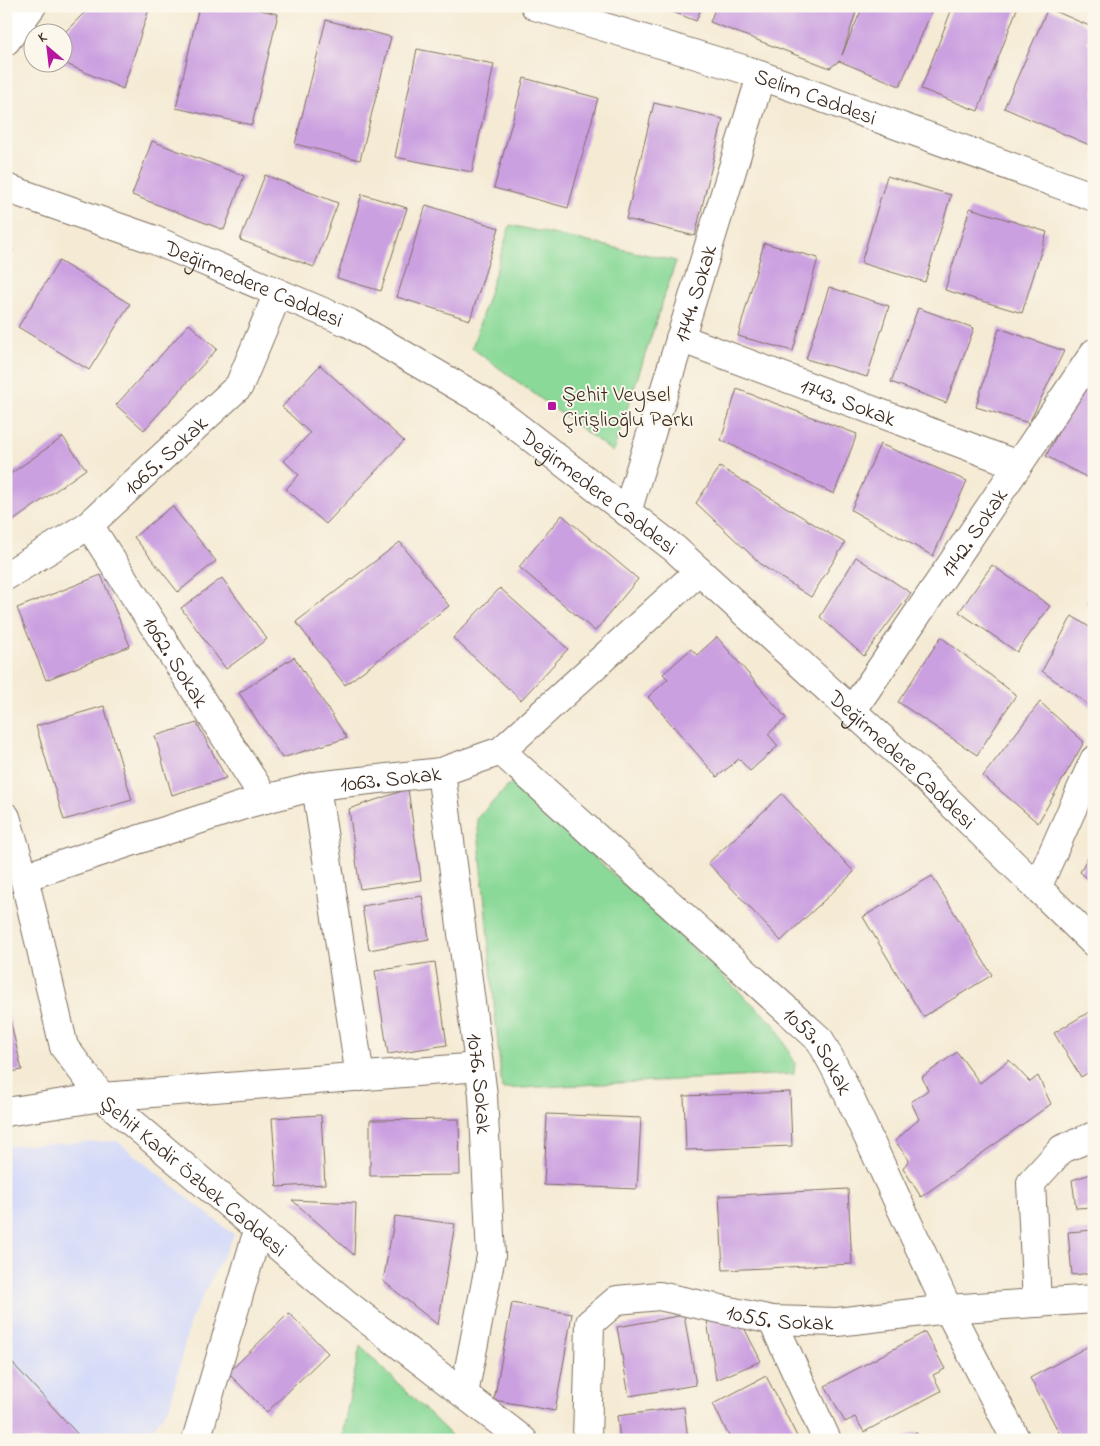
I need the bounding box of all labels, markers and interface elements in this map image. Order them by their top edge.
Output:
north arrow [22,22,72,72]
text: K [35,26,52,49]
street label: Selim Caddesi [749,61,881,135]
street label: Değirmedere Caddesi [158,233,348,338]
street label: 1744. Sokak [667,241,727,347]
street label: 1743. Sokak [795,371,900,437]
place label: Şehit Veysel Çirişlioğlu Parkı [562,380,694,438]
marker: Şehit Veysel Çirişlioğlu Parkı [546,400,558,412]
street label: 1065. Sokak [118,409,217,504]
street label: Değirmedere Caddesi [511,421,683,564]
street label: 1742. Sokak [934,482,1018,585]
street label: 1062. Sokak [133,611,216,715]
street label: Değirmedere Caddesi [819,683,982,838]
street label: 1063. Sokak [339,759,443,802]
street label: 1053. Sokak [774,1000,859,1101]
street label: 1076. Sokak [456,1031,498,1135]
street label: Şehit Kadir Özbek Caddesi [92,1089,293,1266]
street label: 1055. Sokak [723,1298,834,1341]

